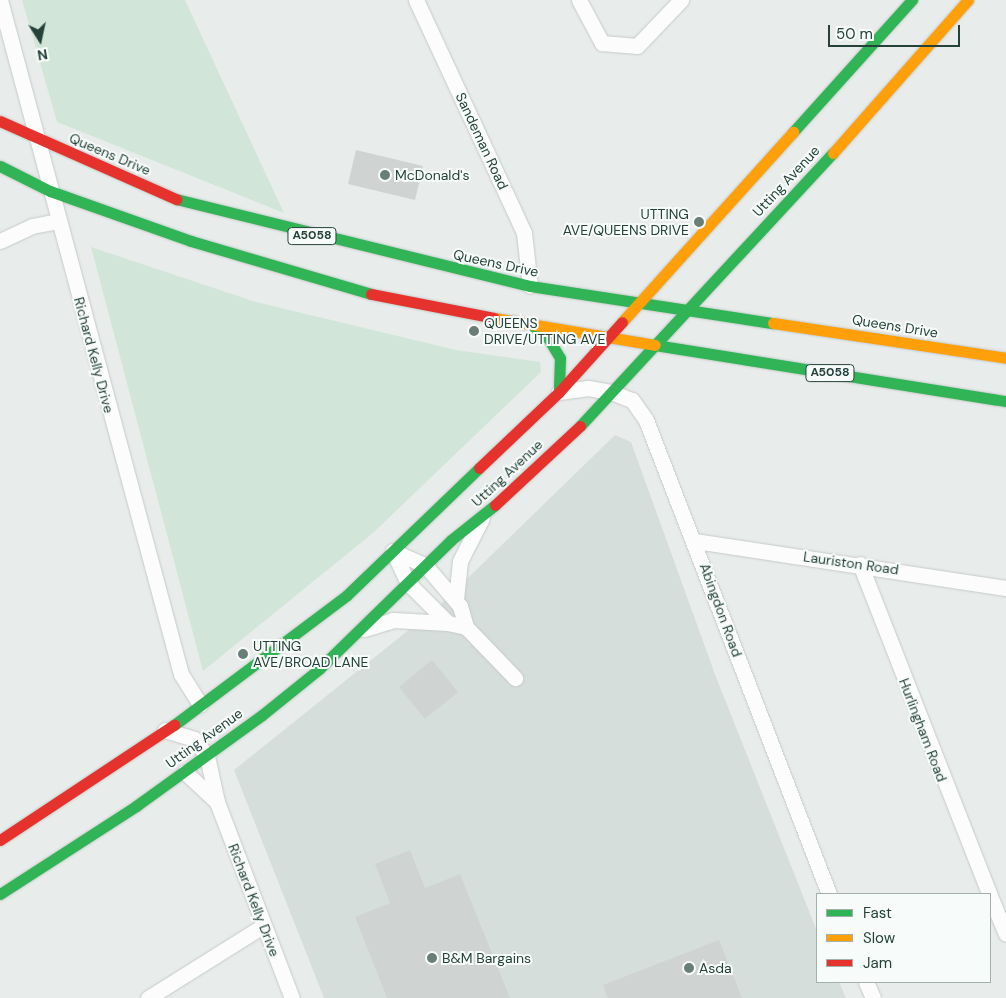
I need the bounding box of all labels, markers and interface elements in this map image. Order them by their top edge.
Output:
north arrow [15,15,65,65]
scale bar [831,15,964,47]
text: 50 m [836,24,873,44]
text: N [36,45,49,65]
street label: Sandeman Road [452,90,512,192]
street label: Queens Drive [67,129,153,179]
street label: Utting Avenue [749,142,823,220]
place label: McDonald's [395,167,470,183]
marker: McDonald's [379,169,391,181]
place label: UTTING AVE/QUEENS DRIVE [563,206,689,238]
marker: UTTING AVE/QUEENS DRIVE [693,216,705,228]
road number: A5058 [287,227,337,246]
street label: Queens Drive [452,246,540,280]
street label: Richard Kelly Drive [70,295,118,415]
street label: Queens Drive [851,311,939,341]
place label: QUEENS DRIVE/UTTING AVE [484,315,605,348]
marker: QUEENS DRIVE/UTTING AVE [468,325,480,337]
road number: A5058 [805,363,855,382]
street label: Utting Avenue [468,436,546,510]
street label: Lauriston Road [802,548,900,578]
street label: Abingdon Road [696,561,746,659]
place label: UTTING AVE/BROAD LANE [253,638,368,670]
marker: UTTING AVE/BROAD LANE [237,648,249,660]
street label: Hurlingham Road [896,676,950,784]
street label: Utting Avenue [162,705,246,771]
street label: Richard Kelly Drive [225,841,283,959]
legend [816,893,991,983]
text: Fast [863,903,892,923]
text: Slow [863,928,895,948]
place label: B&M Bargains [442,950,531,966]
marker: B&M Bargains [426,952,438,964]
text: Jam [863,953,892,973]
place label: Asda [699,960,732,976]
marker: Asda [683,962,695,974]

